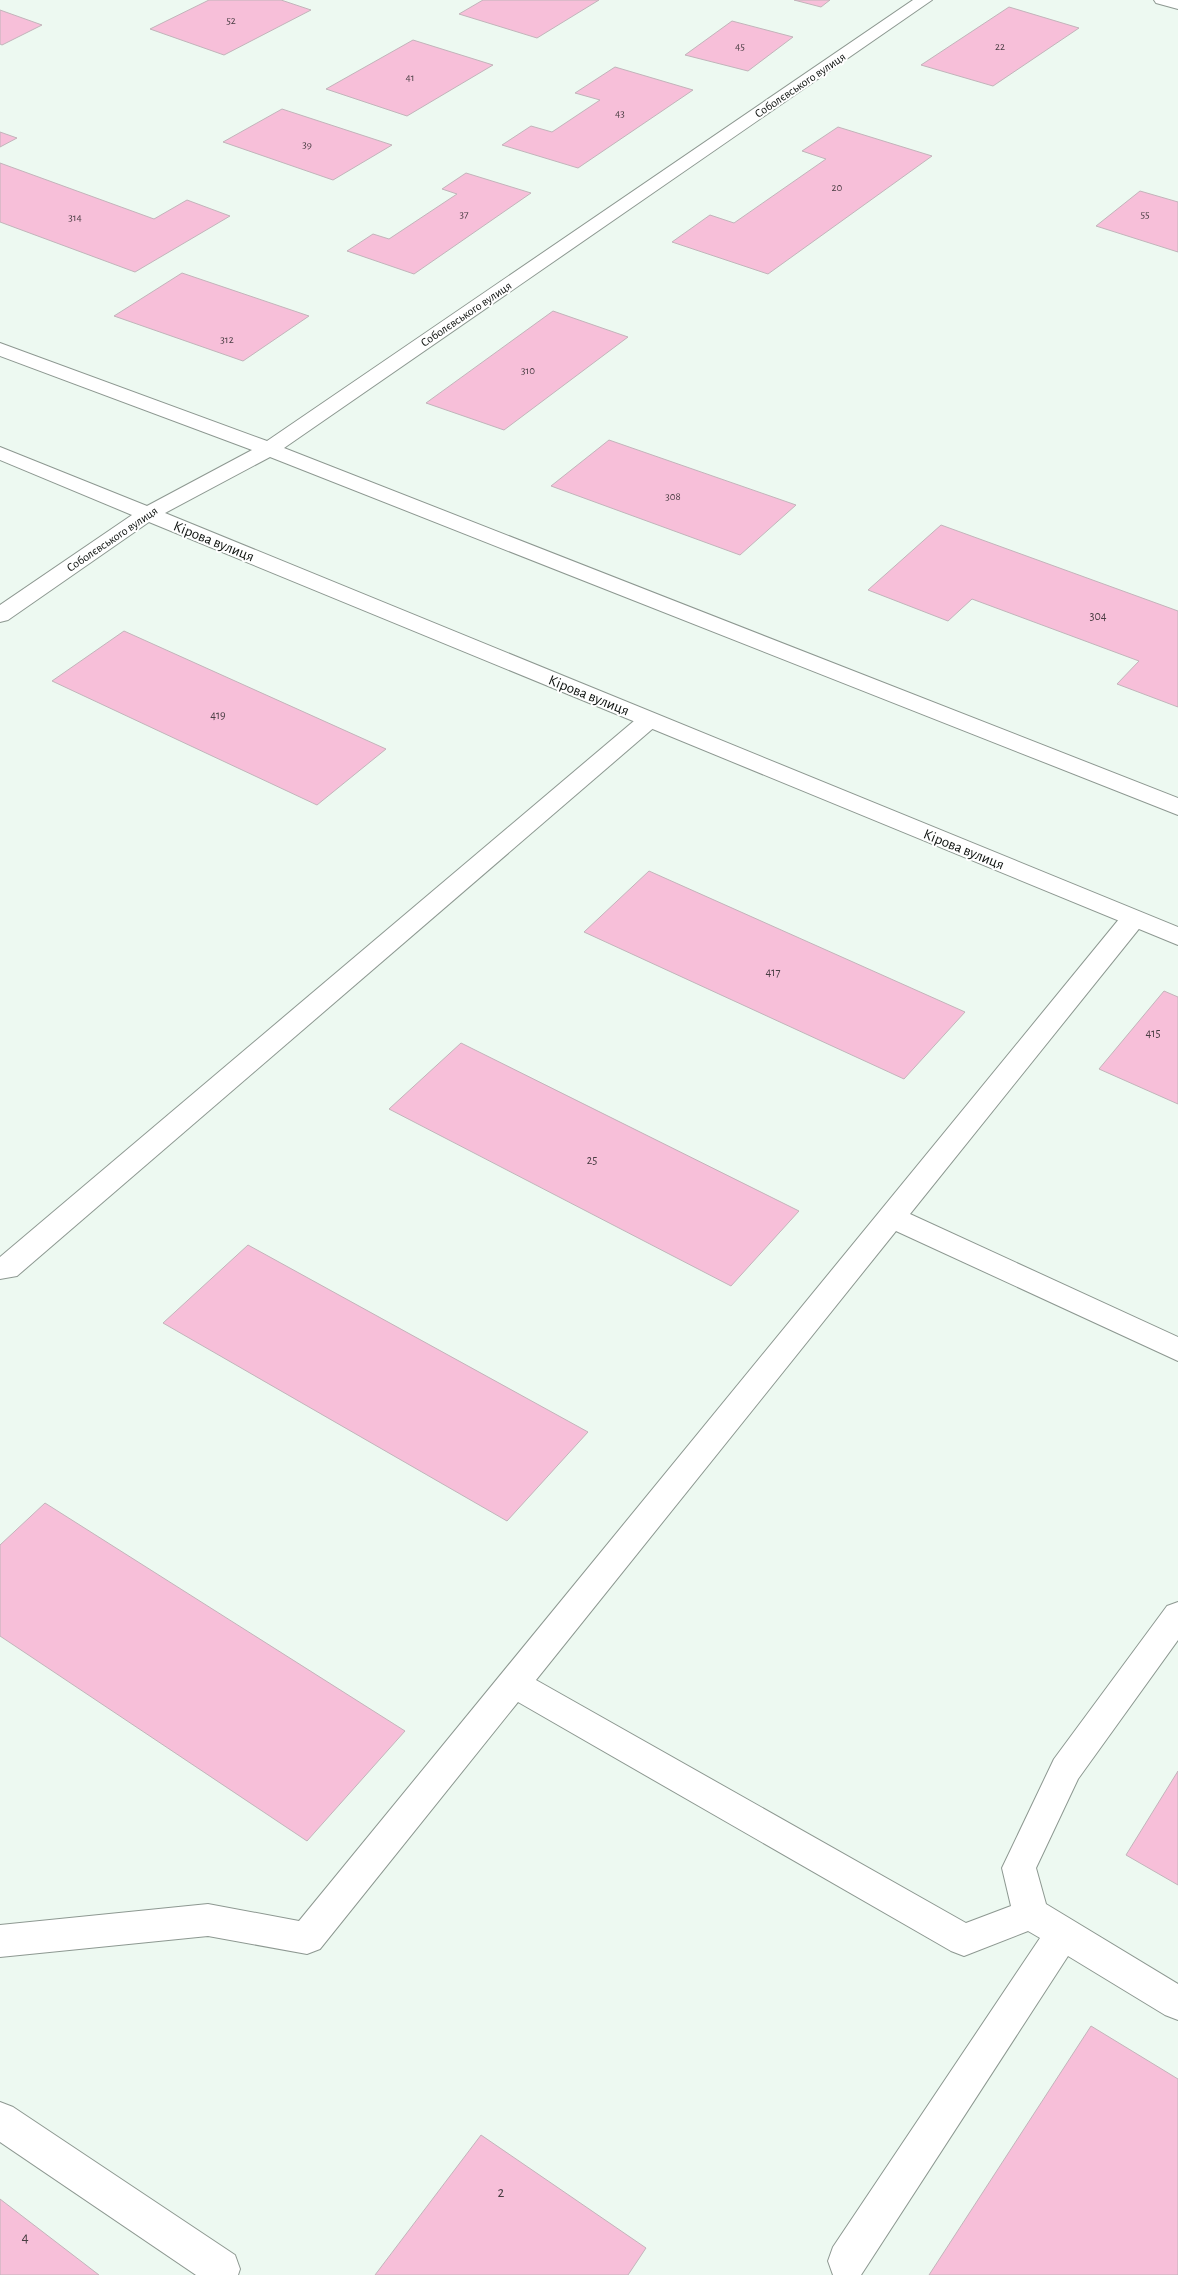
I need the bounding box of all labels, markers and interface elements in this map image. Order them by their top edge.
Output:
house number: 52 [226,15,236,26]
house number: 45 [735,41,745,52]
house number: 22 [995,41,1005,52]
street label: Соболєвського вулиця [752,50,848,121]
house number: 41 [405,72,415,83]
house number: 43 [615,108,625,119]
house number: 39 [302,139,312,150]
house number: 20 [832,182,843,193]
house number: 37 [459,209,469,220]
house number: 55 [1140,209,1150,220]
house number: 314 [68,212,82,223]
street label: Соболєвського вулиця [418,279,514,350]
house number: 312 [220,334,234,345]
house number: 310 [521,365,535,376]
house number: 308 [665,491,681,502]
street label: Соболєвського вулиця [64,504,160,575]
street label: Кірова вулиця [171,518,256,565]
house number: 304 [1089,610,1107,622]
street label: Кірова вулиця [546,672,631,719]
house number: 419 [210,709,226,721]
street label: Кірова вулиця [921,826,1006,873]
house number: 417 [766,966,780,978]
house number: 415 [1146,1027,1160,1039]
house number: 25 [587,1154,597,1166]
house number: 2 [498,2185,505,2200]
house number: 4 [21,2230,29,2245]

